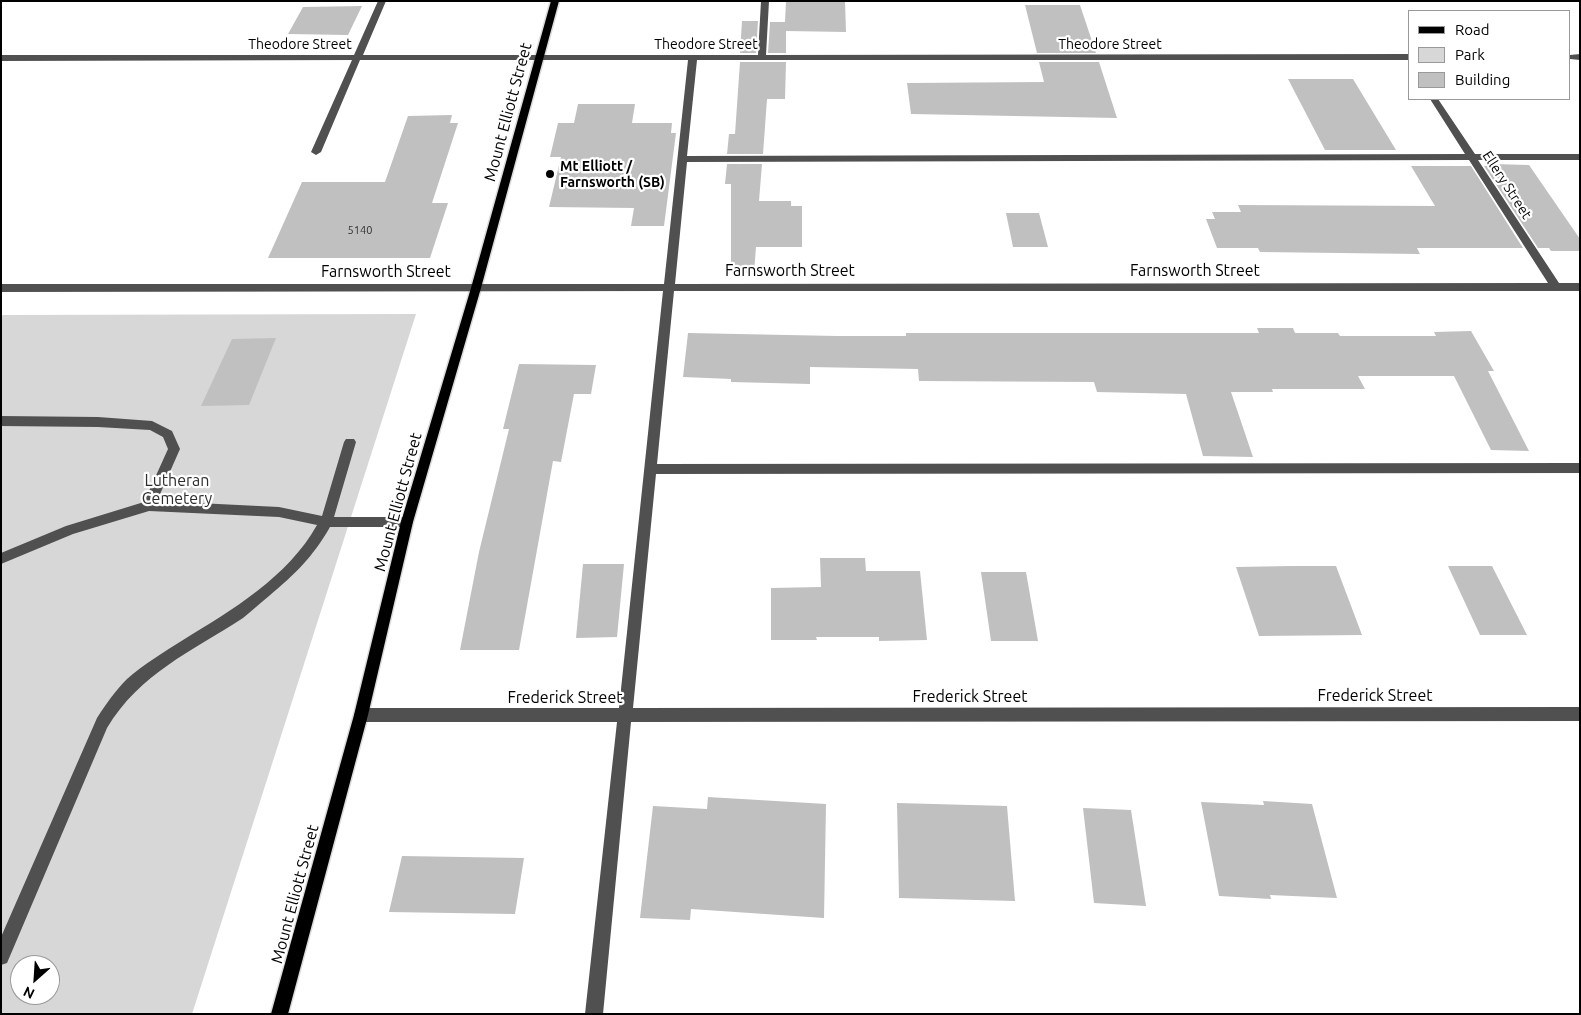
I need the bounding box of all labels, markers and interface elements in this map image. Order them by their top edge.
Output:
legend [1408,10,1571,100]
text: Road [1455,21,1490,38]
street label: Theodore Street [248,36,352,52]
street label: Theodore Street [654,36,758,52]
street label: Theodore Street [1058,36,1162,52]
street label: Mount Elliott Street [480,40,536,184]
text: Park [1455,46,1485,63]
text: Building [1455,71,1510,88]
street label: Ellery Street [1479,148,1535,222]
place label: Mt Elliott / Farnsworth (SB) [560,158,665,190]
marker: Mt Elliott / Farnsworth (SB) [544,168,556,180]
house number: 5140 [348,223,372,237]
street label: Farnsworth Street [725,261,855,281]
street label: Farnsworth Street [1130,261,1260,281]
street label: Farnsworth Street [321,262,451,282]
street label: Mount Elliott Street [370,430,426,574]
park label: Lutheran Cemetery [142,471,212,509]
street label: Frederick Street [1317,686,1433,706]
street label: Frederick Street [912,687,1028,707]
street label: Frederick Street [507,688,623,708]
street label: Mount Elliott Street [267,822,323,966]
north arrow [10,955,60,1005]
text: N [21,983,37,1002]

